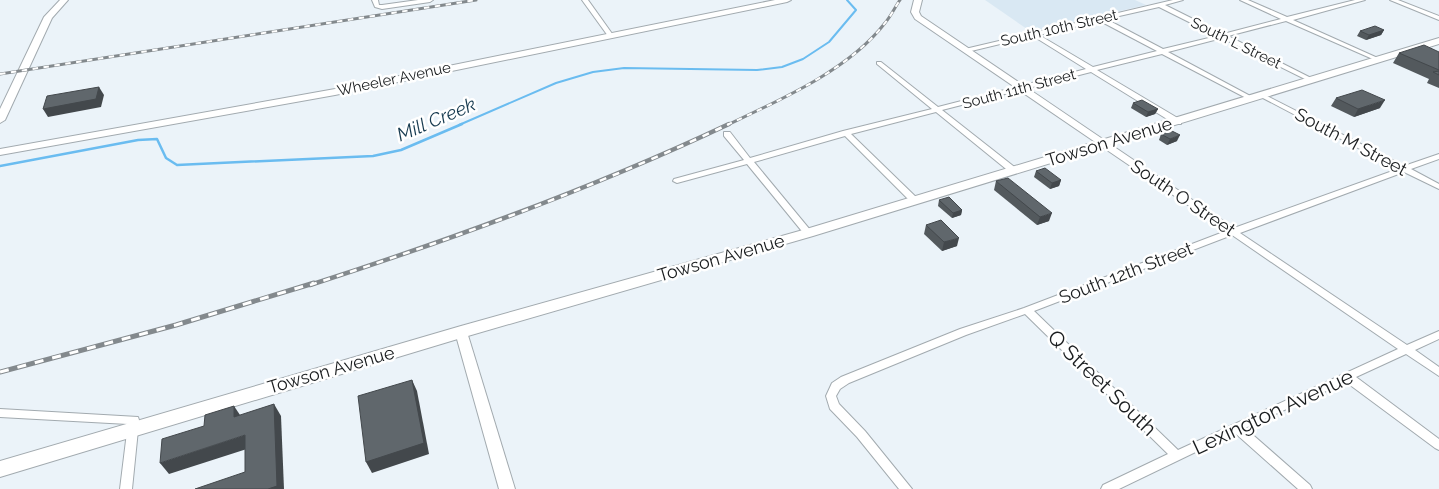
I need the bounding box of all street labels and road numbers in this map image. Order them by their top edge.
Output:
street label: South 10th Street [999,6,1119,50]
street label: South L Street [1188,13,1284,73]
street label: Wheeler Avenue [335,58,453,100]
street label: South 11th Street [960,65,1078,113]
street label: South M Street [1292,103,1411,180]
street label: Towson Avenue [1043,112,1175,171]
street label: South O Street [1127,155,1239,240]
street label: Towson Avenue [655,229,787,286]
street label: South 12th Street [1056,237,1196,308]
street label: Q Street South [1043,324,1162,441]
street label: Towson Avenue [265,341,397,398]
street label: Lexington Avenue [1189,363,1357,460]

